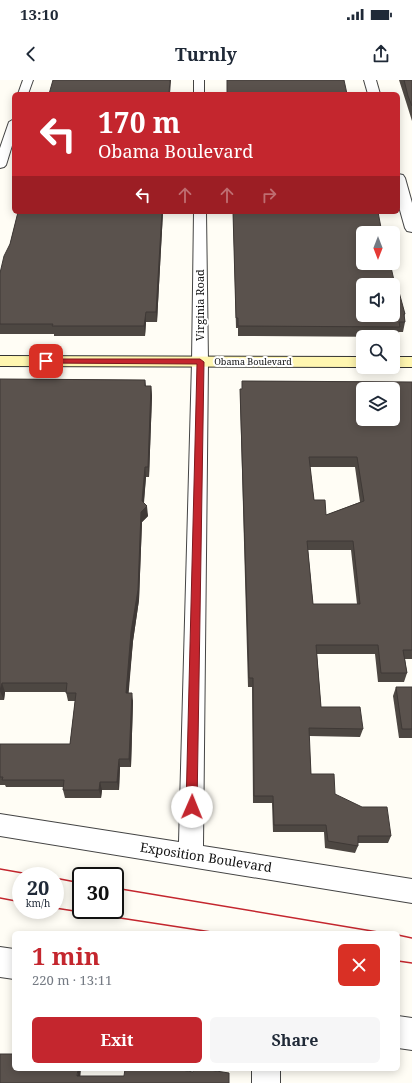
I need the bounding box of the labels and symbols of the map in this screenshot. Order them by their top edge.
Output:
north arrow [356,226,400,270]
street label: Virginia Road [192,269,207,341]
pin [29,344,63,378]
street label: Obama Boulevard [214,355,292,368]
position arrow [171,786,213,828]
street label: Exposition Boulevard [139,838,273,876]
speed limit sign: 30 [72,867,124,919]

